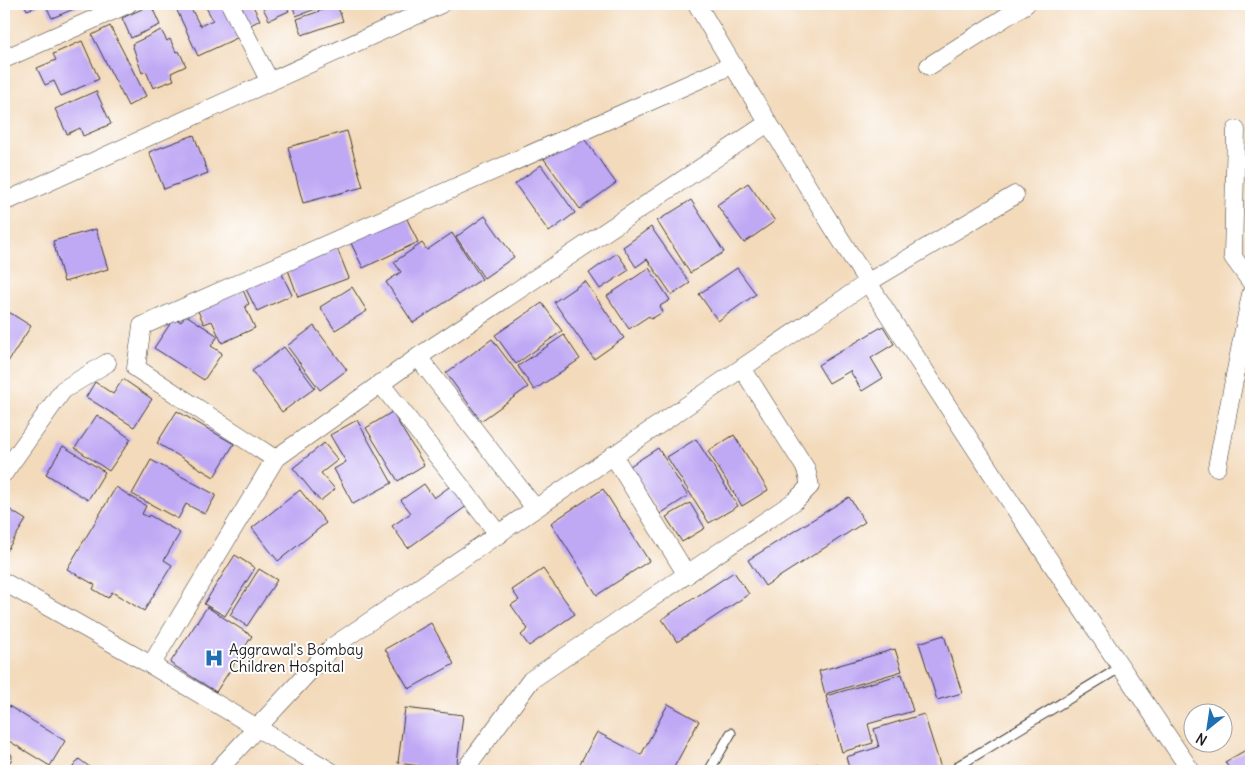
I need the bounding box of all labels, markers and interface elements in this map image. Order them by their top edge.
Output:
place label: Aggrawal's Bombay Children Hospital [229,640,364,676]
hospital icon: Aggrawal's Bombay Children Hospital [203,647,225,669]
north arrow [1182,702,1232,752]
text: N [1193,729,1210,749]

